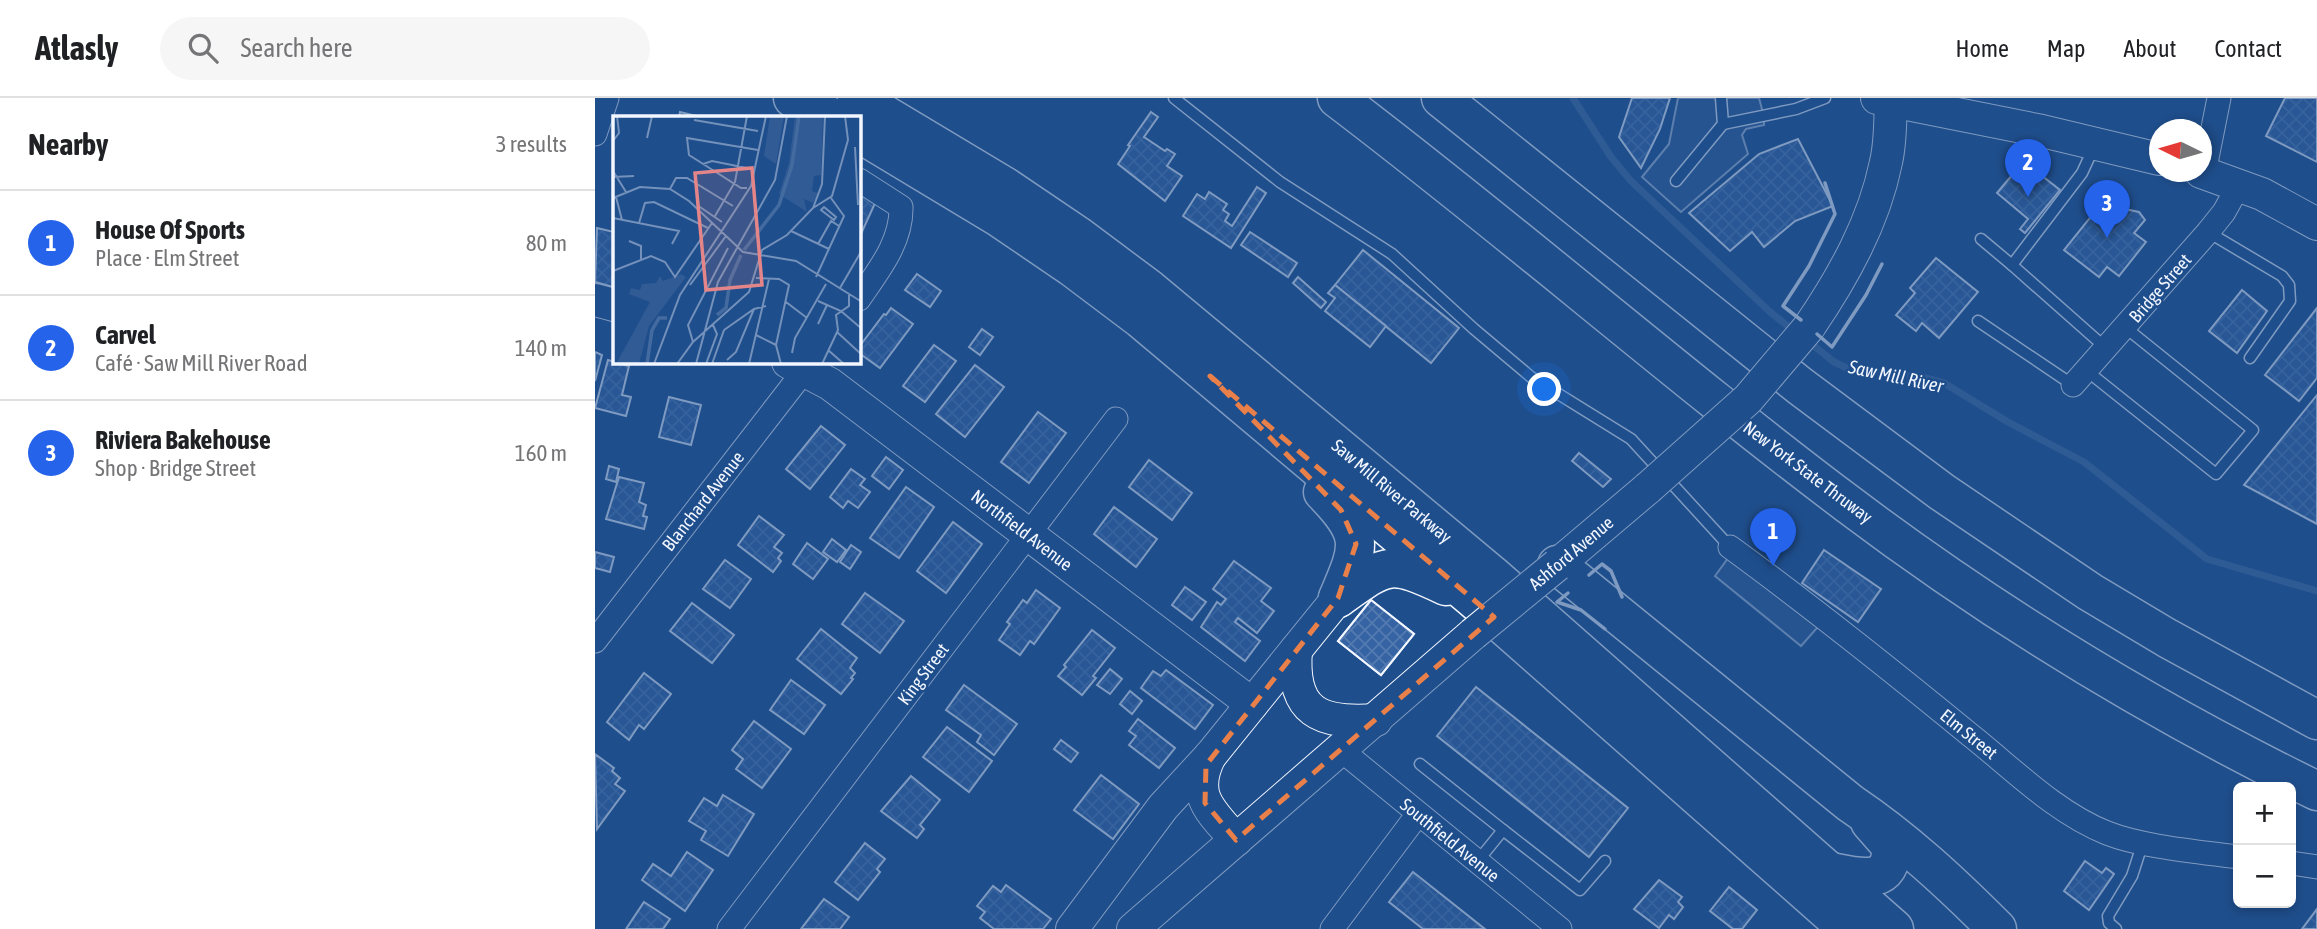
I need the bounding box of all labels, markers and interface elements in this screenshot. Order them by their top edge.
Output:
search box [160,17,650,80]
text: Atlasly [35,29,118,67]
icon: search [184,29,222,67]
text: Search here [240,33,353,63]
text: Home [1955,35,2009,62]
text: Map [2047,35,2085,62]
text: About [2123,35,2176,62]
text: Contact [2214,35,2282,62]
inset map [613,116,861,364]
north arrow [2149,119,2212,182]
text: Nearby [28,127,108,161]
text: 3 results [496,131,567,157]
pin: 2 [2005,139,2051,197]
pin: 3 [2084,180,2130,238]
text: House Of Sports [95,215,245,245]
text: 1 [46,230,56,256]
text: 80 m [526,230,567,256]
text: Place · Elm Street [95,245,239,271]
street label: Bridge Street [2125,249,2195,327]
text: Carvel [95,320,156,350]
text: 2 [46,335,56,361]
text: 140 m [515,335,567,361]
text: Café · Saw Mill River Road [95,350,308,376]
water label: Saw Mill River [1846,355,1947,397]
your location [1527,372,1561,406]
street label: New York State Thruway [1739,417,1877,527]
text: Riviera Bakehouse [95,425,271,455]
street label: Saw Mill River Parkway [1328,435,1456,547]
text: 3 [46,440,56,466]
text: 160 m [515,440,567,466]
street label: Blanchard Avenue [658,447,748,555]
text: Shop · Bridge Street [95,455,256,481]
street label: Northfield Avenue [967,485,1077,575]
pin: 1 [1750,508,1796,566]
street label: Ashford Avenue [1525,512,1617,594]
street label: King Street [893,639,953,709]
street label: Elm Street [1936,705,2002,763]
map controls [2233,782,2296,908]
button: + [2233,782,2296,845]
street label: Southfield Avenue [1396,794,1504,886]
button: − [2233,845,2296,908]

